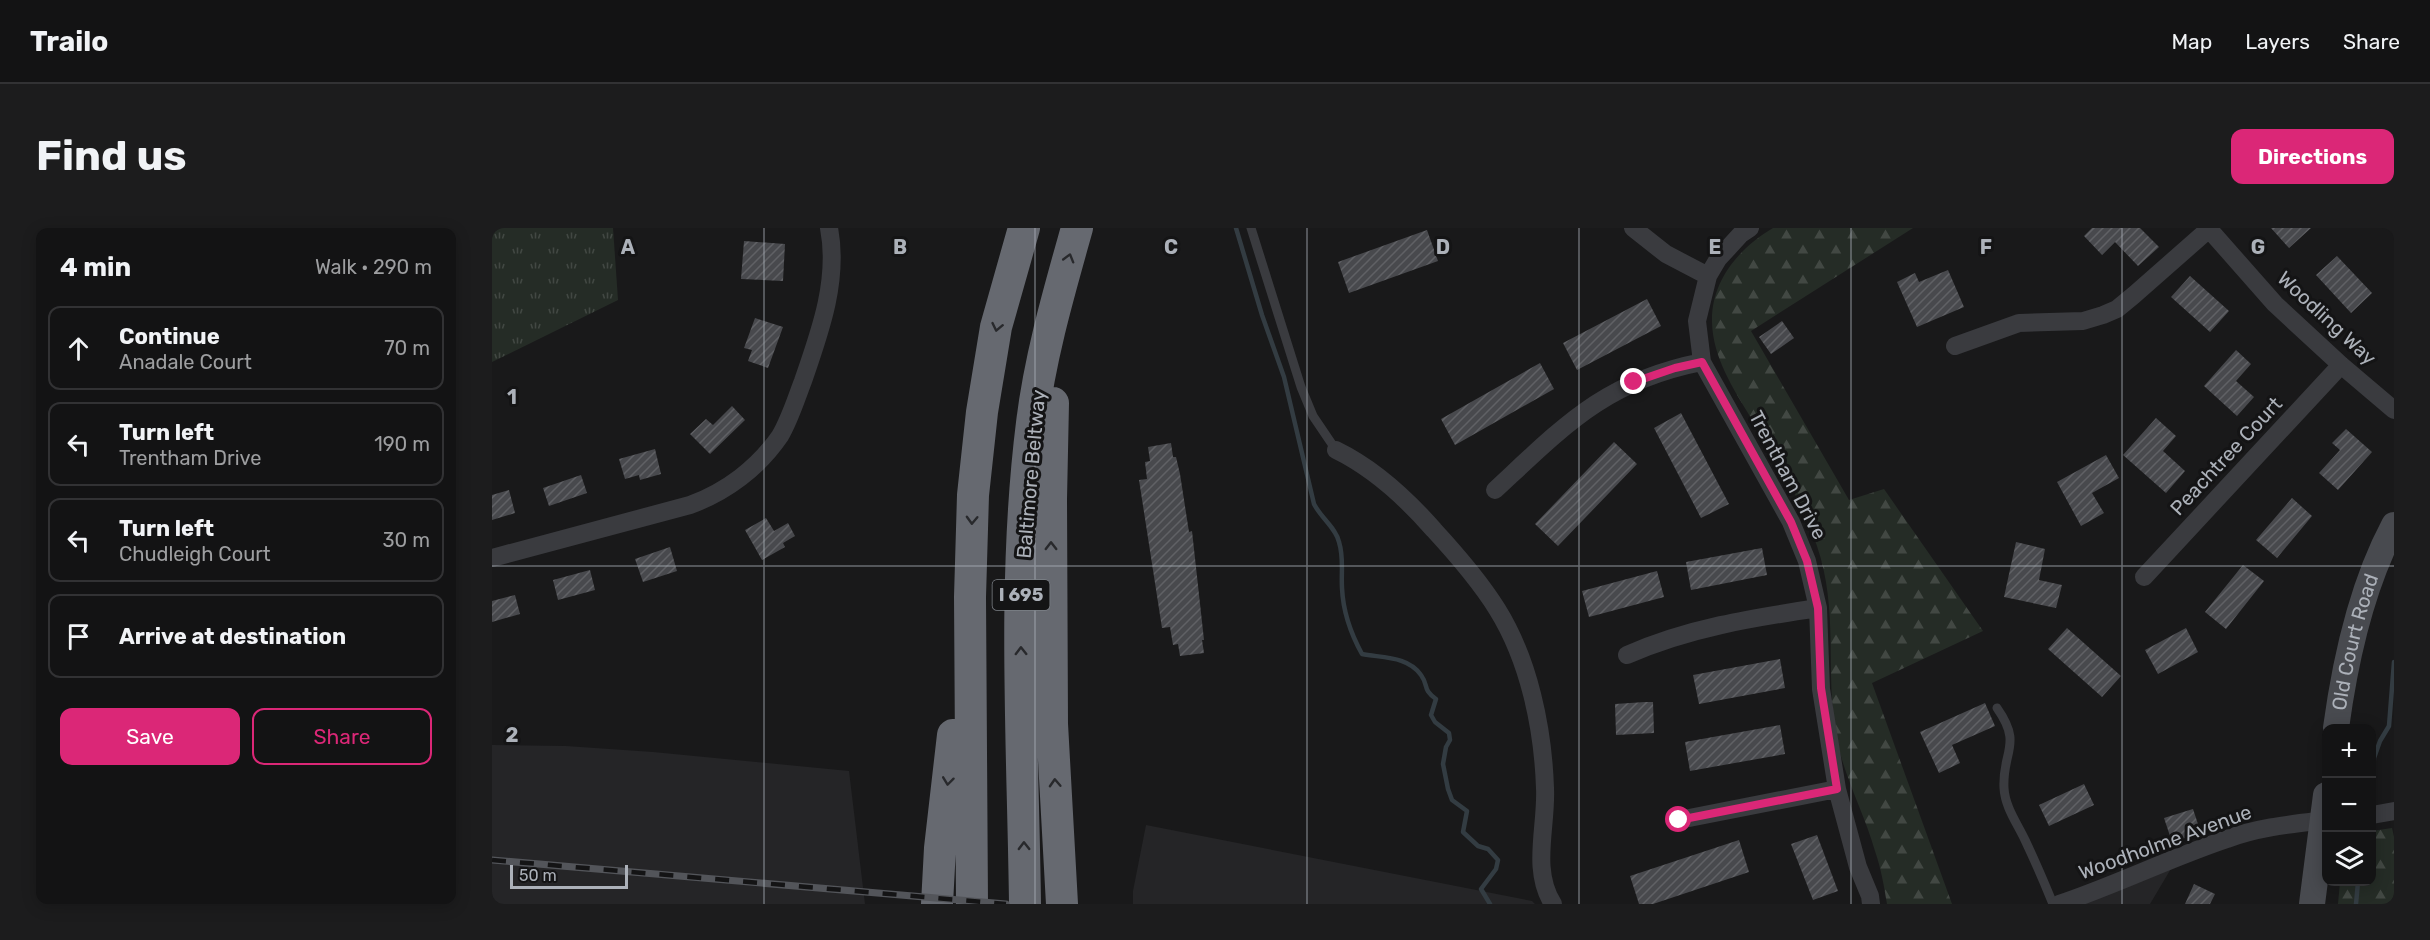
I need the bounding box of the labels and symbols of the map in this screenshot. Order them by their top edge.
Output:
text: A [621,235,636,259]
text: B [893,235,907,259]
text: C [1164,235,1178,259]
text: D [1436,235,1450,259]
text: E [1709,235,1721,259]
text: F [1980,235,1992,259]
text: G [2251,235,2265,259]
one-way arrow [1061,253,1074,263]
street label: Woodling Way [2273,266,2381,370]
one-way arrow [991,321,1004,331]
route end [1620,368,1646,394]
text: 1 [507,385,517,409]
street label: Baltimore Beltway [1012,389,1050,559]
street label: Peachtree Court [2165,392,2287,520]
street label: Trentham Drive [1744,407,1832,543]
one-way arrow [966,515,979,524]
one-way arrow [1044,541,1057,550]
street label: Old Court Road [2327,570,2383,712]
road number: I 695 [992,580,1050,610]
one-way arrow [1015,646,1027,655]
text: 2 [506,723,519,747]
one-way arrow [942,776,955,785]
one-way arrow [1049,778,1062,787]
street label: Woodholme Avenue [2075,800,2255,884]
route start [1665,806,1691,832]
one-way arrow [1018,841,1030,850]
scale bar [510,862,628,890]

